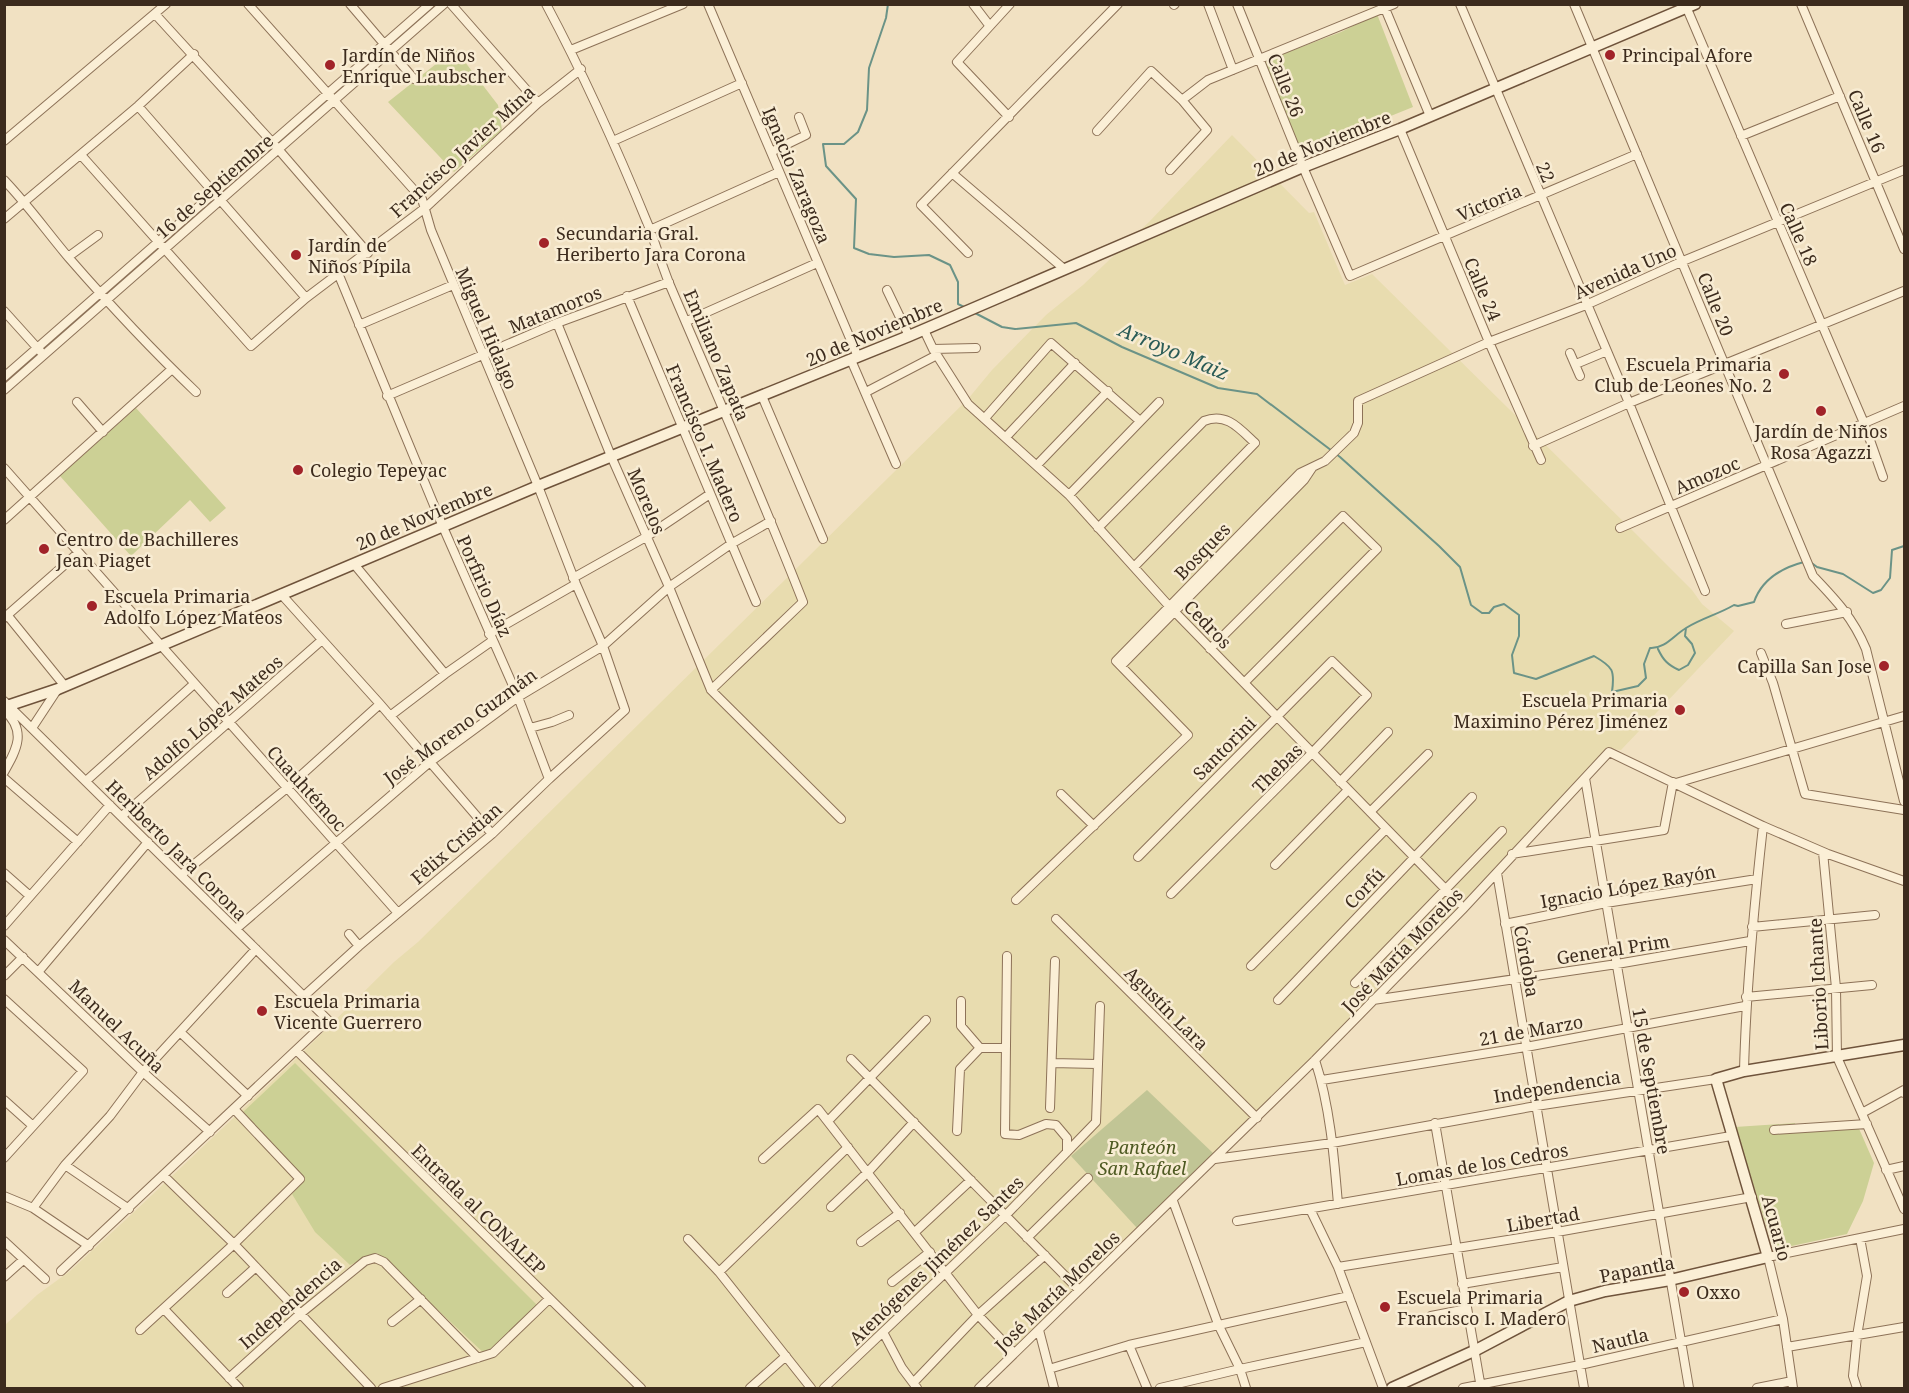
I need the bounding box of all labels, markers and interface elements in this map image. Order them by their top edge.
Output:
place label: Jardín de Niños Enrique Laubscher [341,43,507,88]
place label: Principal Afore [1622,43,1753,67]
marker: Principal Afore [1603,48,1617,62]
street label: Calle 26 [1262,50,1310,120]
marker: Jardín de Niños Enrique Laubscher [323,58,337,72]
street label: Francisco Javier Mina [384,79,540,223]
street label: Calle 16 [1843,86,1891,156]
street label: Ignacio Zaragoza [757,103,837,247]
street label: 20 de Noviembre [1250,104,1394,182]
street label: 16 de Septiembre [150,128,278,244]
street label: 22 [1531,158,1561,186]
street label: Victoria [1453,178,1525,226]
street label: Calle 18 [1774,199,1824,269]
place label: Secundaria Gral. Heriberto Jara Corona [556,221,746,266]
place label: Jardín de Niños Pípila [307,233,411,278]
marker: Secundaria Gral. Heriberto Jara Corona [537,236,551,250]
street label: Avenida Uno [1570,238,1680,304]
marker: Jardín de Niños Pípila [289,248,303,262]
street label: Calle 24 [1459,254,1507,324]
street label: Miguel Hidalgo [450,263,524,393]
street label: Calle 20 [1692,269,1740,339]
street label: Matamoros [505,280,605,338]
street label: Emiliano Zapata [678,286,756,424]
street label: 20 de Noviembre [802,292,946,372]
water label: Arroyo Maiz [1113,315,1233,386]
place label: Escuela Primaria Club de Leones No. 2 [1594,352,1772,397]
street label: Francisco I. Madero [661,360,749,526]
marker: Escuela Primaria Club de Leones No. 2 [1777,367,1791,381]
marker: Jardín de Niños Rosa Agazzi [1814,404,1828,418]
place label: Jardín de Niños Rosa Agazzi [1753,419,1888,464]
street label: Amozoc [1671,451,1743,499]
place label: Colegio Tepeyac [310,458,447,482]
marker: Colegio Tepeyac [291,463,305,477]
street label: Morelos [622,464,672,538]
street label: 20 de Noviembre [352,476,496,556]
street label: Bosques [1169,517,1235,585]
place label: Centro de Bachilleres Jean Piaget [55,527,239,572]
street label: Porfirio Díaz [452,531,518,641]
marker: Centro de Bachilleres Jean Piaget [37,542,51,556]
place label: Escuela Primaria Adolfo López Mateos [104,584,283,629]
street label: Cedros [1179,595,1237,653]
marker: Escuela Primaria Adolfo López Mateos [85,599,99,613]
street label: Adolfo López Mateos [137,649,287,785]
place label: Capilla San Jose [1737,654,1872,678]
marker: Capilla San Jose [1877,659,1891,673]
street label: José Moreno Guzmán [378,662,542,790]
place label: Escuela Primaria Maximino Pérez Jiménez [1454,688,1668,733]
marker: Escuela Primaria Maximino Pérez Jiménez [1673,703,1687,717]
street label: Santorini [1187,711,1261,785]
street label: Thebas [1247,738,1307,798]
street label: Cuauhtémoc [262,740,352,836]
street label: Heriberto Jara Corona [101,774,253,926]
street label: Félix Cristian [405,797,507,889]
street label: Ignacio López Rayón [1538,859,1718,913]
street label: Corfú [1339,862,1390,914]
street label: José María Morelos [1335,882,1468,1018]
street label: Liborio Ichante [1803,917,1833,1051]
street label: Córdoba [1509,923,1545,999]
street label: General Prim [1555,928,1671,970]
street label: Agustín Lara [1120,961,1214,1055]
street label: Manuel Acuña [64,974,170,1078]
place label: Escuela Primaria Vicente Guerrero [274,989,422,1034]
marker: Escuela Primaria Vicente Guerrero [255,1004,269,1018]
street label: 15 de Septiembre [1627,1006,1677,1156]
street label: 21 de Marzo [1477,1009,1585,1051]
street label: Independencia [1492,1064,1622,1108]
park label: Panteón San Rafael [1098,1135,1187,1180]
street label: Lomas de los Cedros [1394,1137,1570,1191]
street label: Entrada al CONALEP [407,1139,551,1279]
street label: Atenógenes Jiménez Santes [844,1170,1028,1350]
street label: Acuario [1757,1192,1797,1264]
street label: Libertad [1505,1201,1581,1237]
street label: José María Morelos [989,1225,1125,1358]
street label: Papantla [1597,1250,1677,1288]
street label: Independencia [234,1252,346,1354]
place label: Oxxo [1696,1280,1741,1304]
place label: Escuela Primaria Francisco I. Madero [1397,1285,1567,1330]
marker: Oxxo [1677,1285,1691,1299]
marker: Escuela Primaria Francisco I. Madero [1378,1300,1392,1314]
street label: Nautla [1589,1322,1651,1358]

